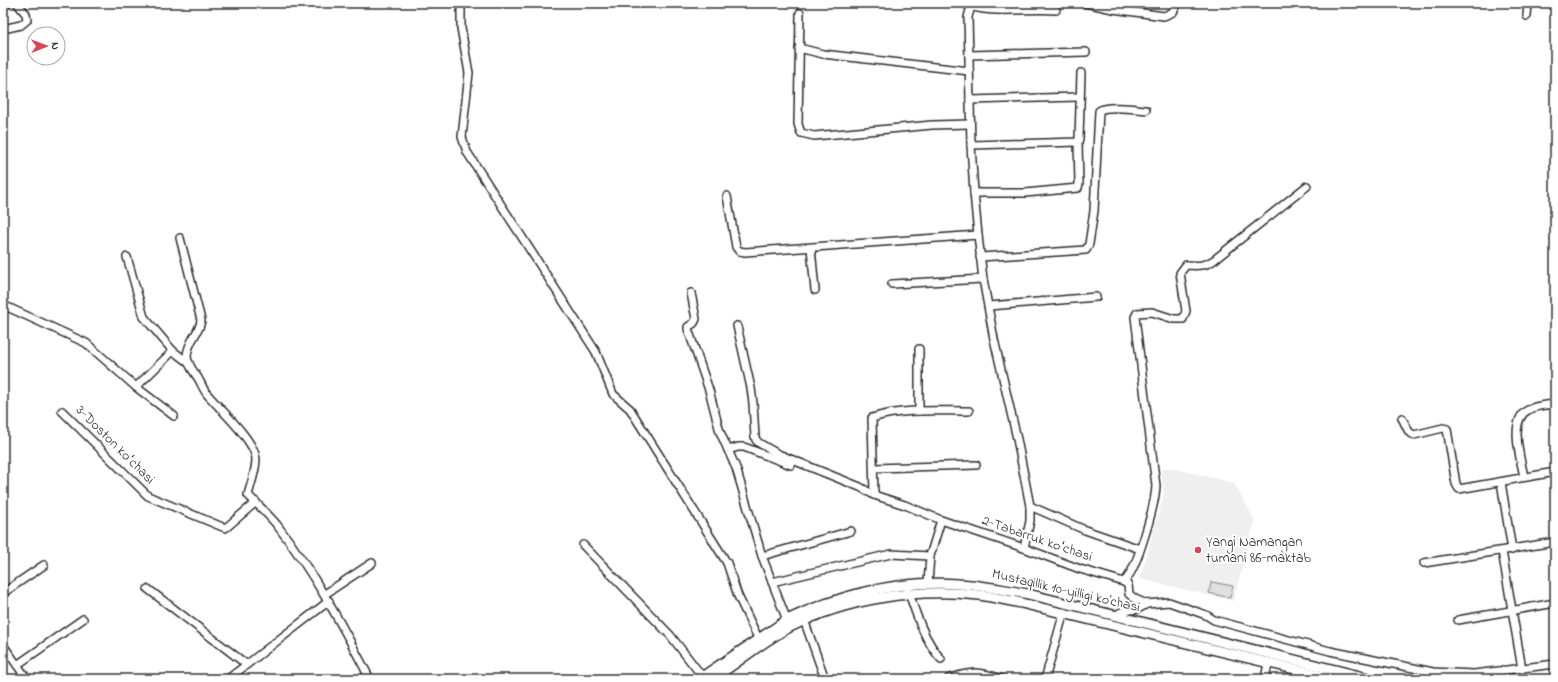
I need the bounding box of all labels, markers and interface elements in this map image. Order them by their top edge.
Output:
north arrow [26,26,66,66]
text: N [47,42,63,50]
street label: 3-Doston koʻchasi [71,401,159,489]
street label: 2-Tabarruk koʻchasi [979,510,1095,568]
place label: Yangi Namangan tumani 86-maktab [1206,532,1311,569]
marker: Yangi Namangan tumani 86-maktab [1193,545,1203,555]
street label: Mustaqillik 10-yilligi ko'chasi [990,564,1142,619]

